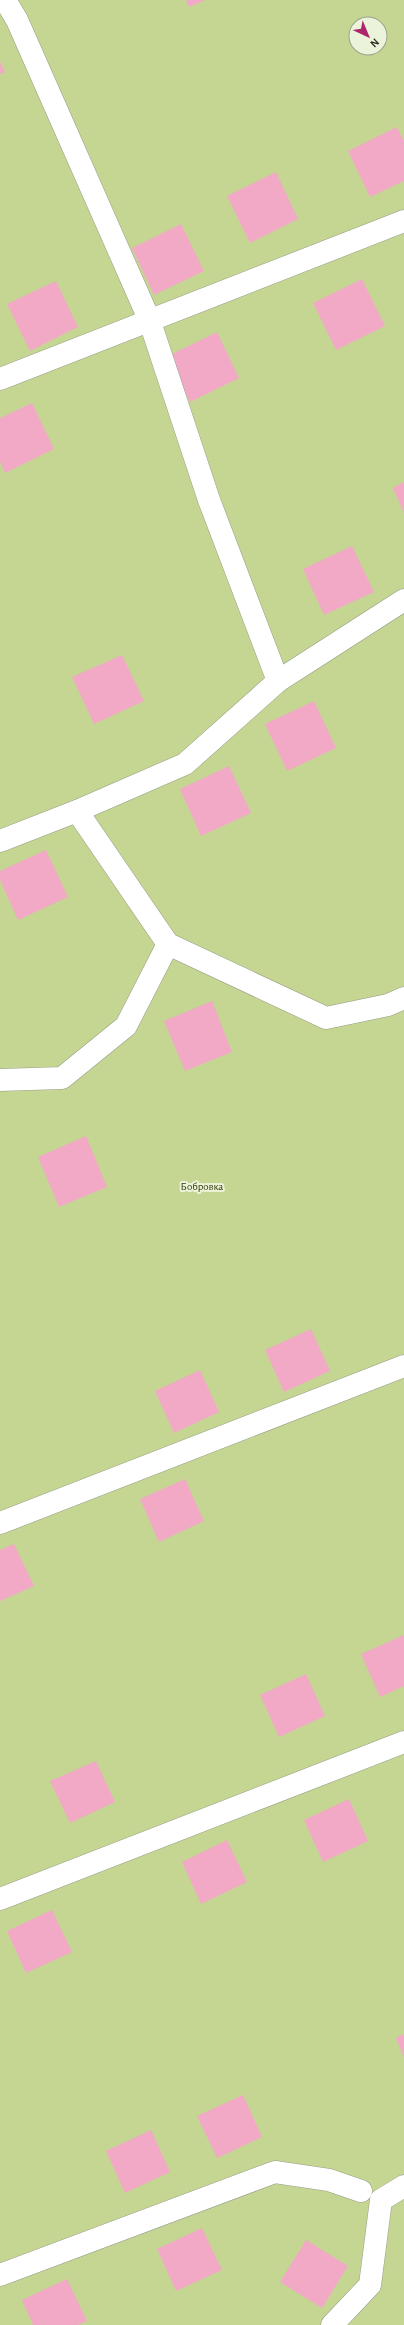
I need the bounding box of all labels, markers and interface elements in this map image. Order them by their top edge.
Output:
north arrow [348,16,388,56]
text: N [368,36,381,49]
park label: Бобровка [181,1181,223,1192]

